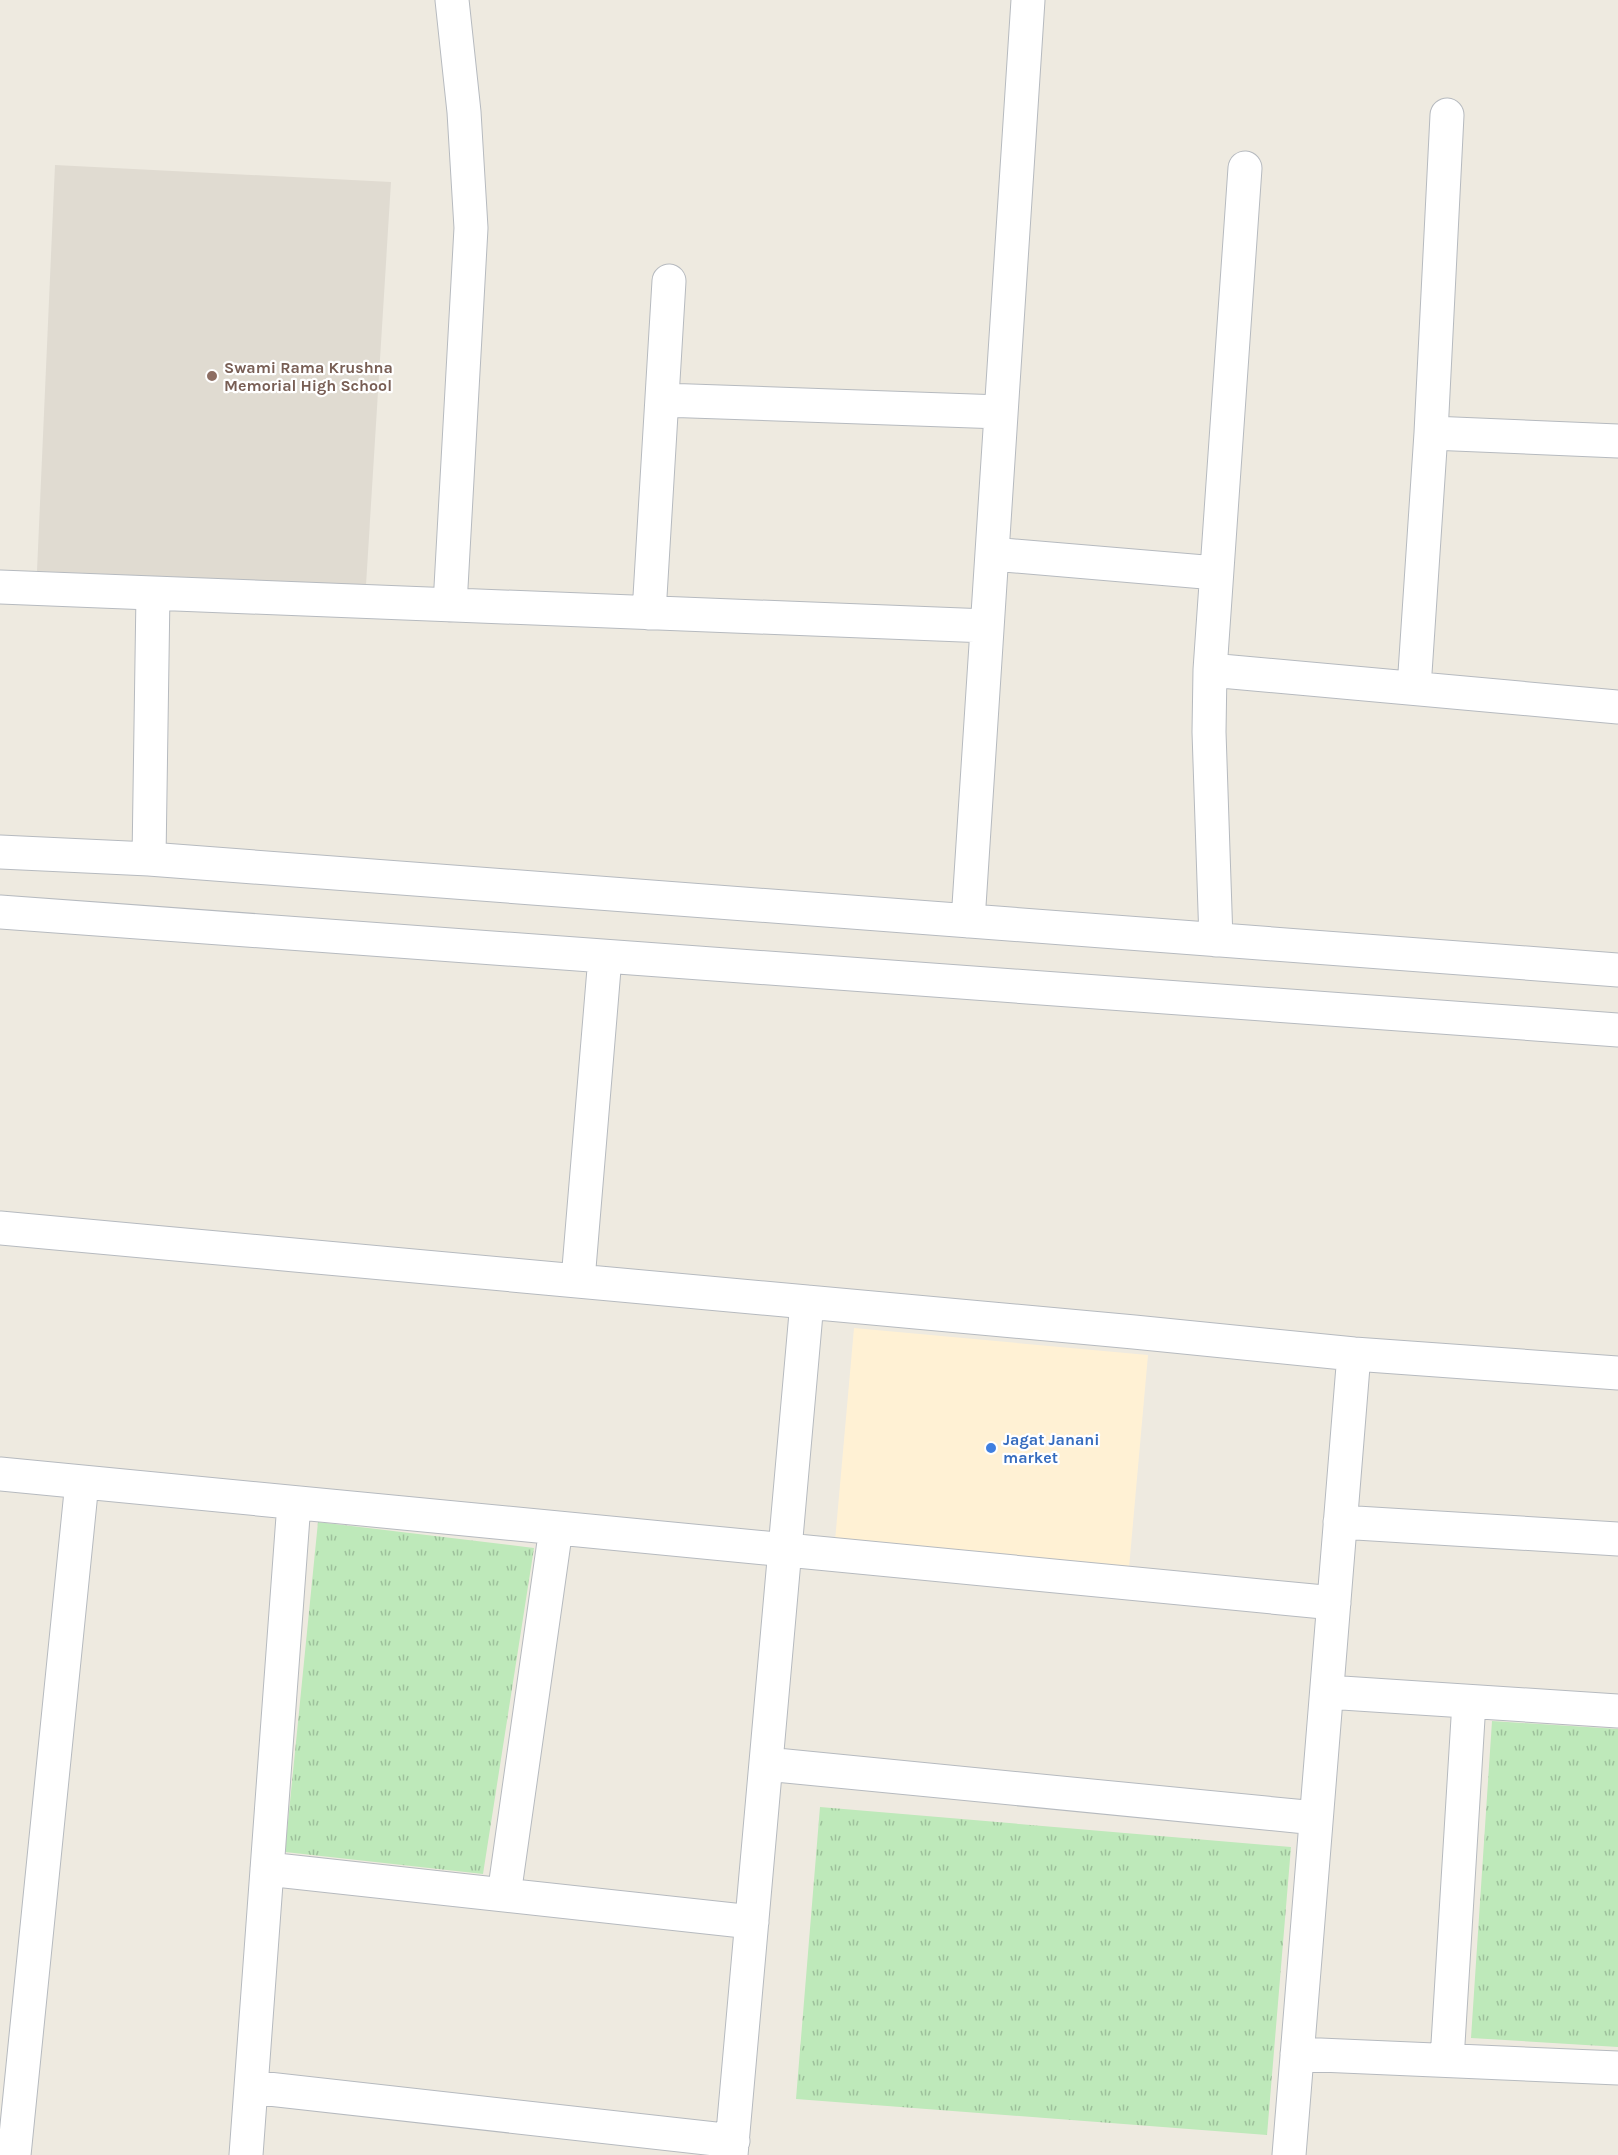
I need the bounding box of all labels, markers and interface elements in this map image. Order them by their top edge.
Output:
place label: Swami Rama Krushna Memorial High School [224,358,393,395]
marker: Swami Rama Krushna Memorial High School [205,369,219,383]
place label: Jagat Janani market [1003,1430,1100,1467]
marker: Jagat Janani market [984,1441,998,1455]

